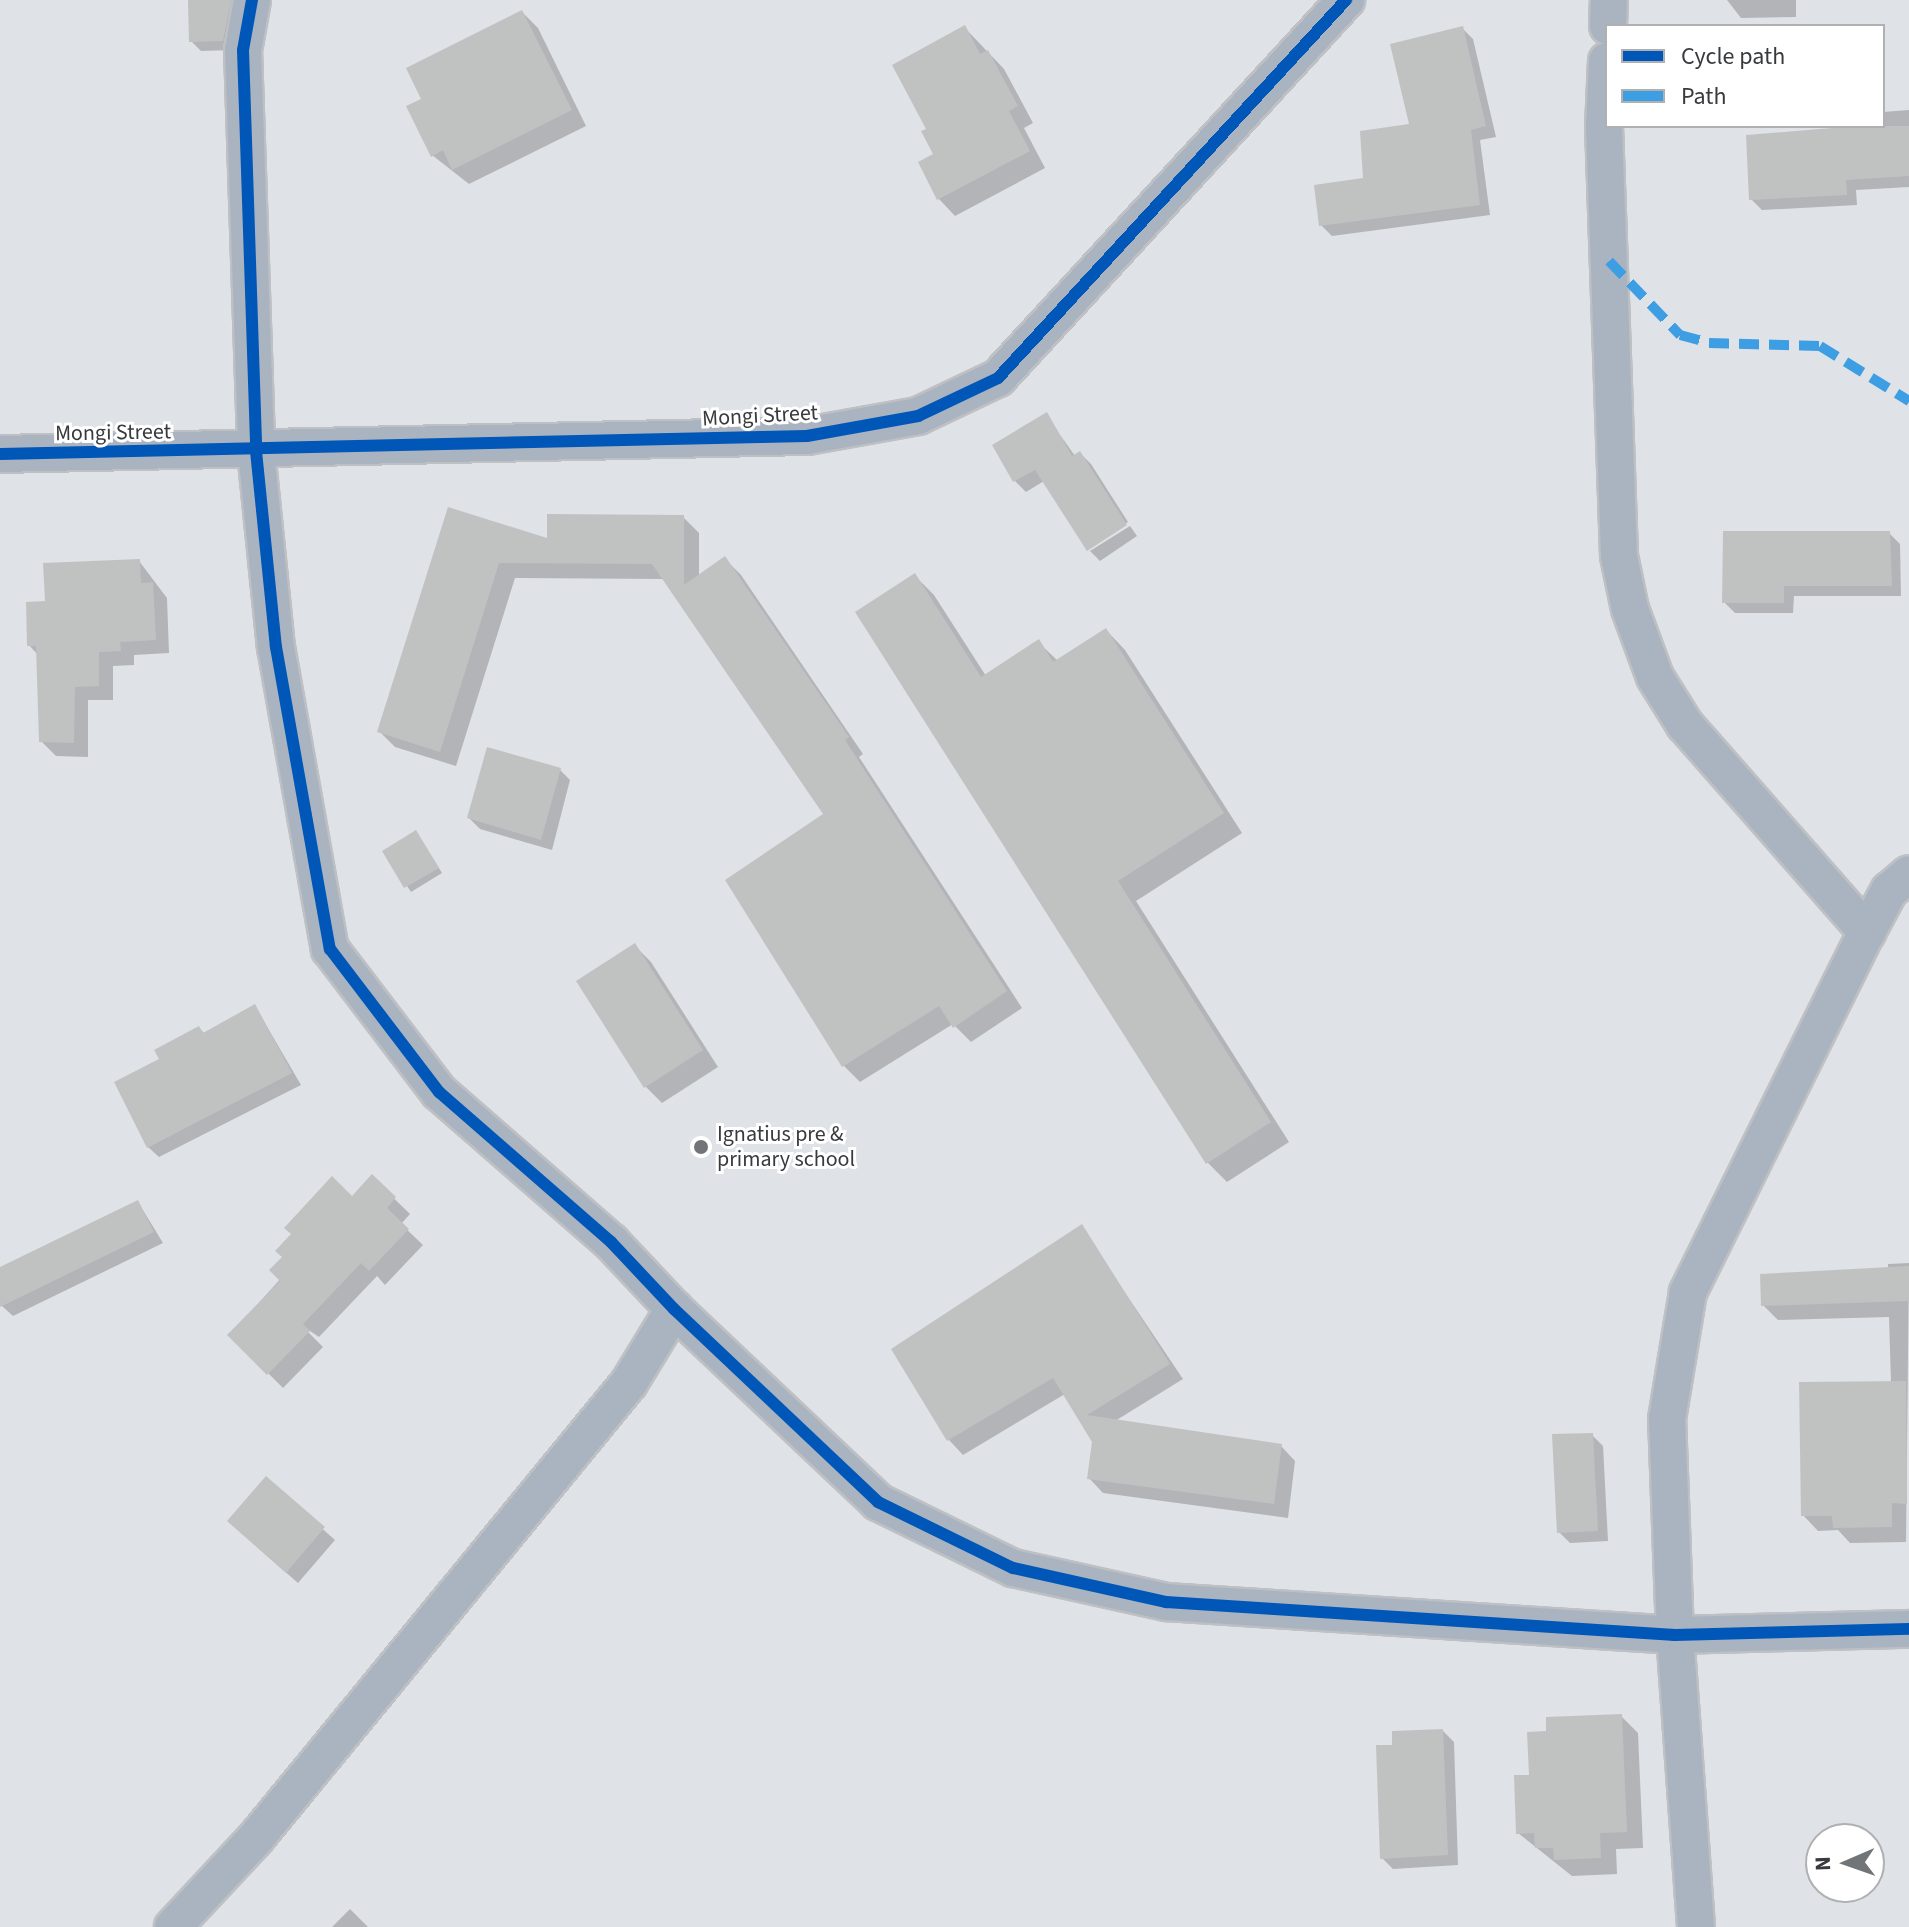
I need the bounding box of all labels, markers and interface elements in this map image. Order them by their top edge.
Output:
legend [1605,24,1885,128]
text: Cycle path [1681,39,1785,74]
text: Path [1681,79,1727,114]
street label: Mongi Street [701,400,819,432]
street label: Mongi Street [55,419,171,447]
place label: Ignatius pre & primary school [717,1121,855,1172]
marker: Ignatius pre & primary school [692,1138,710,1156]
north arrow [1805,1823,1885,1903]
text: N [1807,1856,1839,1872]

